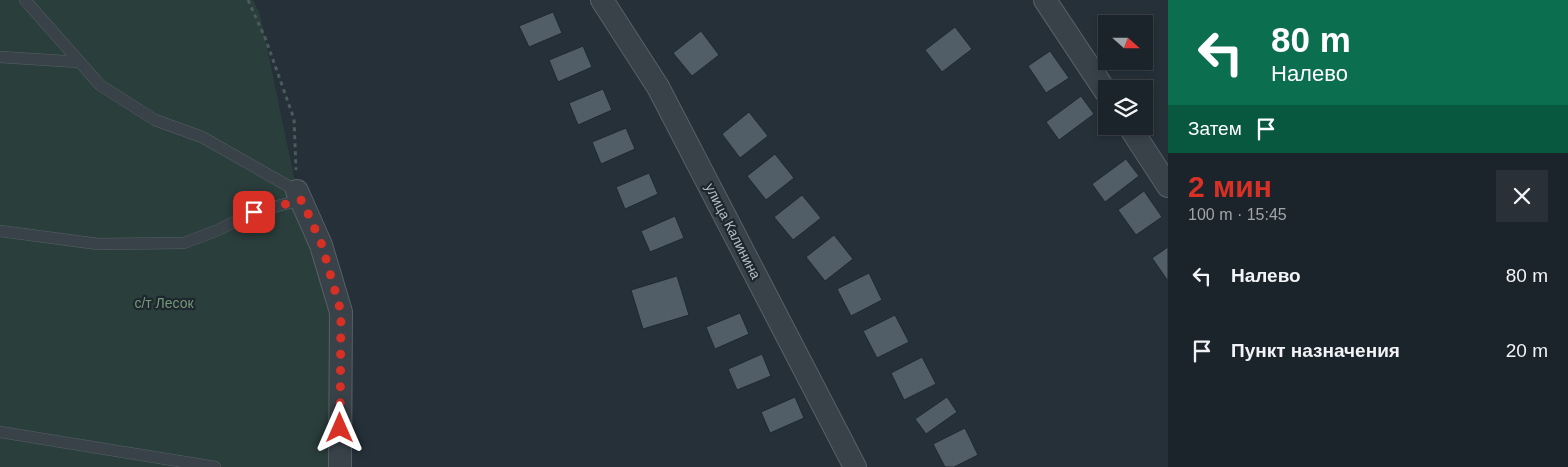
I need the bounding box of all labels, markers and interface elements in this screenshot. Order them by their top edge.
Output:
north arrow [1098,15,1152,70]
map controls [1098,15,1153,135]
icon: left [1188,20,1253,85]
text: 80 m [1271,20,1351,59]
text: Налево [1271,61,1348,86]
button: layers [1098,80,1153,135]
icon: arrive [1252,115,1280,143]
text: Затем [1188,118,1242,139]
text: 2 мин [1188,170,1272,203]
button: close [1496,170,1548,222]
street label: улица Калинина [702,180,764,282]
pin [233,191,275,233]
icon: arrive [240,198,268,226]
text: 100 m · 15:45 [1188,206,1287,223]
icon: left [1188,262,1216,290]
text: Налево [1231,265,1301,286]
text: 80 m [1506,265,1548,286]
park label: с/т Лесок [134,295,194,311]
icon: arrive [1188,337,1216,365]
text: Пункт назначения [1231,340,1400,361]
text: 20 m [1506,340,1548,361]
position arrow [313,401,365,453]

